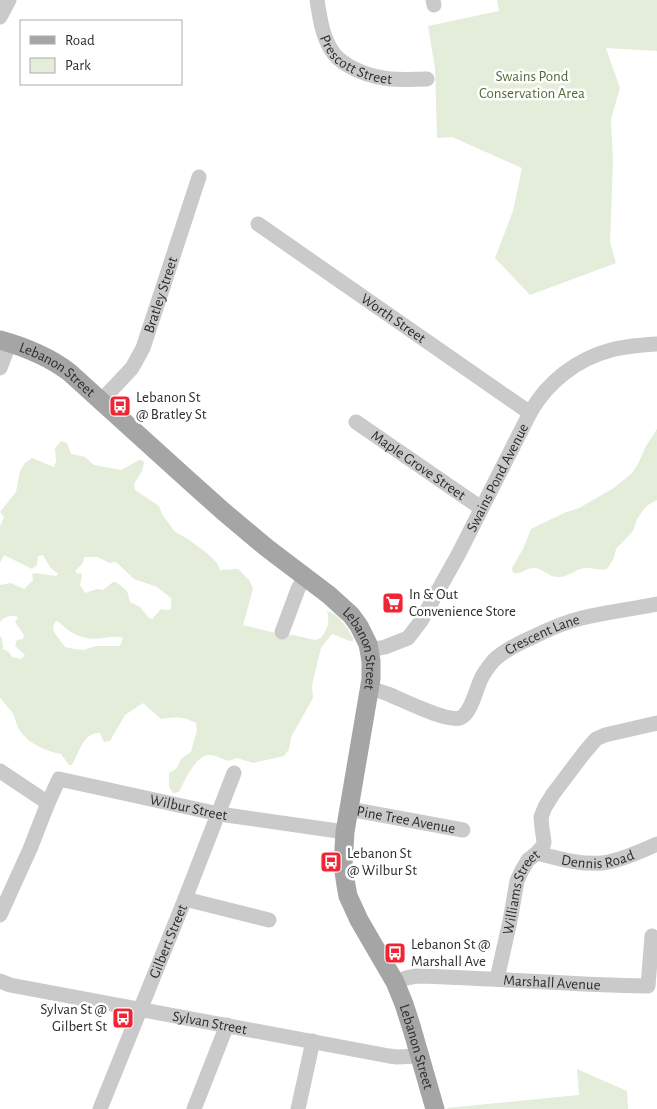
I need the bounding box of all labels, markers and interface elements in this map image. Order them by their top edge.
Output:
legend [20,20,182,85]
text: Road [65,33,95,48]
street label: Prescott Street [317,33,393,87]
text: Park [65,58,91,73]
park label: Swains Pond Conservation Area [479,69,585,101]
street label: Bratley Street [141,255,180,335]
street label: Worth Street [358,291,429,346]
street label: Lebanon Street [17,339,98,400]
place label: Lebanon St @ Bratley St [136,390,207,422]
bus stop icon: Lebanon St @ Bratley St [108,394,132,418]
street label: Swains Pond Avenue [464,421,531,534]
street label: Maple Grove Street [369,427,469,503]
place label: In & Out Convenience Store [409,587,516,619]
supermarket icon: In & Out Convenience Store [381,591,405,615]
street label: Lebanon Street [340,604,379,691]
street label: Crescent Lane [502,611,581,657]
street label: Wilbur Street [149,792,228,823]
street label: Pine Tree Avenue [356,803,457,836]
place label: Lebanon St @ Wilbur St [347,846,417,878]
street label: Williams Street [500,846,543,936]
street label: Dennis Road [560,847,636,871]
bus stop icon: Lebanon St @ Wilbur St [319,850,343,874]
street label: Gilbert Street [146,902,190,980]
place label: Lebanon St @ Marshall Ave [411,937,490,969]
bus stop icon: Lebanon St @ Marshall Ave [383,941,407,965]
street label: Marshall Avenue [503,972,601,992]
place label: Sylvan St @ Gilbert St [40,1002,107,1034]
street label: Lebanon Street [397,1002,436,1091]
bus stop icon: Sylvan St @ Gilbert St [111,1006,135,1030]
street label: Sylvan Street [171,1008,248,1037]

